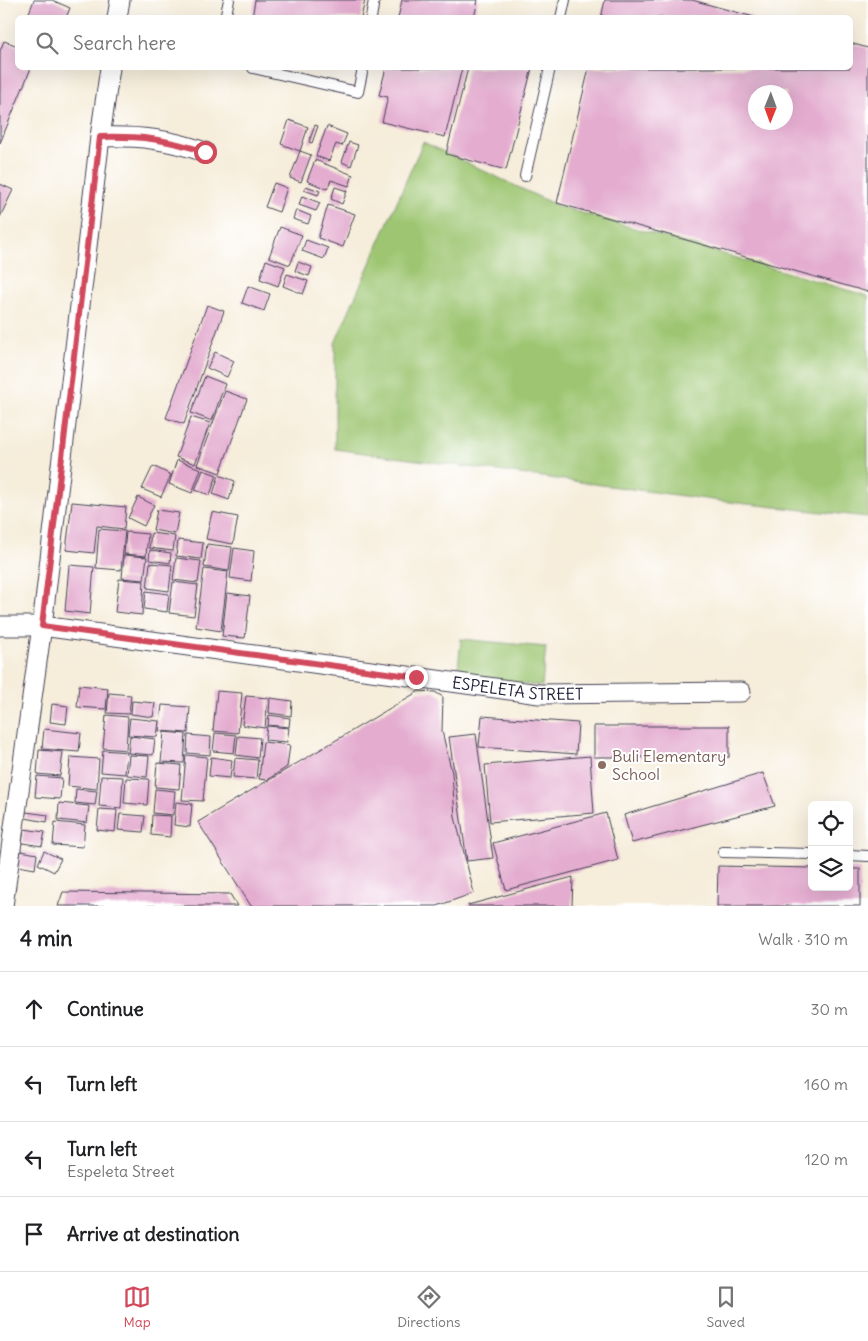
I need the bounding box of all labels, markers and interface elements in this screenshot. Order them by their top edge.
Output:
search box [15,15,853,70]
icon: search [33,29,61,57]
text: Search here [73,31,176,55]
north arrow [748,85,793,130]
route start [194,141,217,164]
route end [405,666,428,689]
street label: ESPELETA STREET [451,672,583,704]
place label: Buli Elementary School [612,746,726,784]
marker: Buli Elementary School [596,759,608,771]
map controls [808,801,853,891]
button: locate [808,801,853,846]
button: layers [808,846,853,891]
text: 4 min [20,925,72,952]
text: Walk · 310 m [758,929,848,949]
icon: ahead [20,995,48,1023]
text: Continue [67,997,144,1021]
text: 30 m [811,999,848,1019]
icon: left [20,1070,48,1098]
text: Turn left [67,1072,137,1096]
text: 160 m [804,1074,848,1094]
text: Turn left [67,1137,137,1161]
icon: left [20,1145,48,1173]
text: 120 m [805,1149,848,1169]
text: Espeleta Street [67,1161,175,1181]
icon: arrive [20,1220,48,1248]
text: Arrive at destination [67,1222,240,1246]
tab: Map [123,1283,151,1331]
tab: Directions [397,1283,460,1331]
tab: Saved [707,1283,745,1331]

